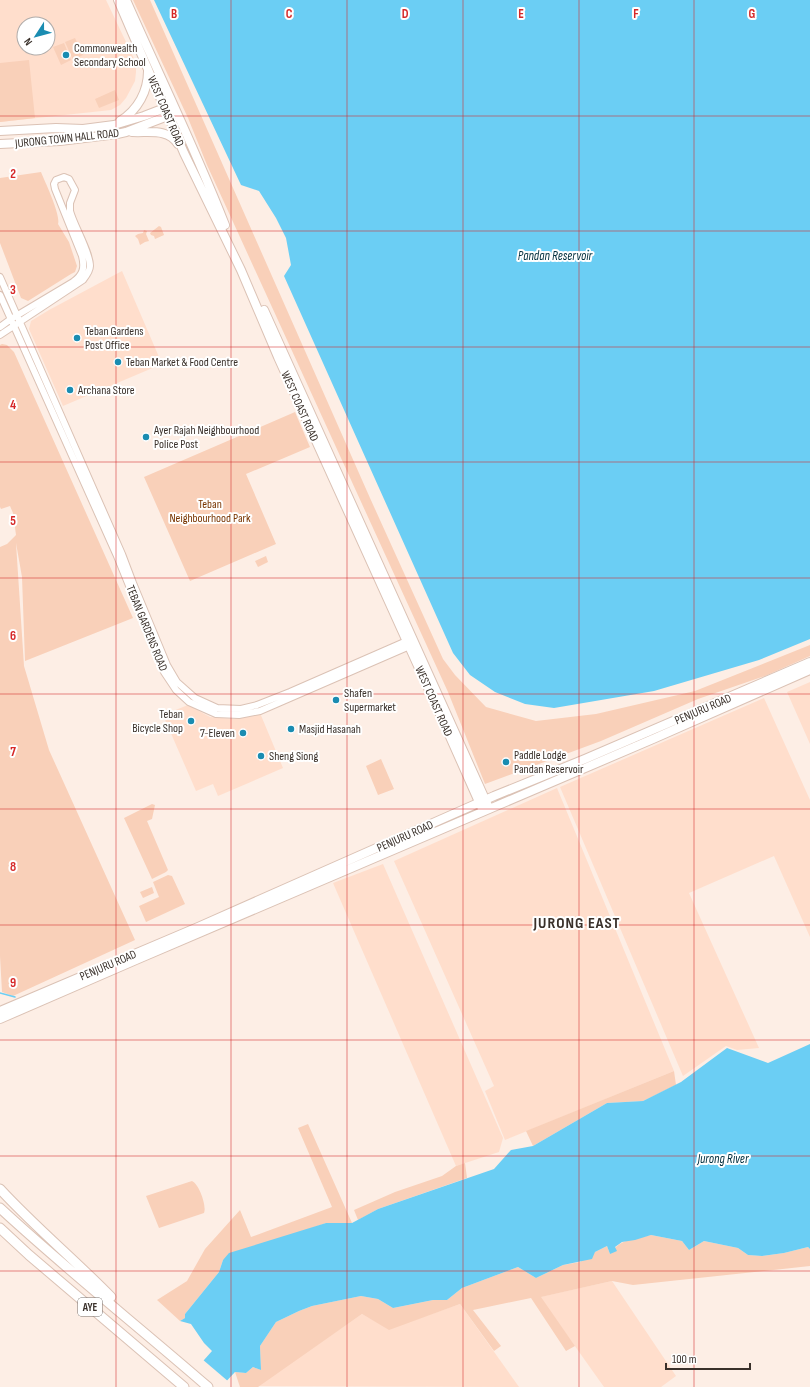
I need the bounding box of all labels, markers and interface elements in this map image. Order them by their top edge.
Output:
text: B [171,6,177,22]
text: C [286,6,293,22]
text: D [402,6,409,22]
text: E [518,6,524,22]
text: F [633,6,639,22]
text: G [749,6,756,22]
north arrow [16,16,56,56]
text: N [21,35,35,48]
place label: Commonwealth Secondary School [74,41,146,70]
marker: Commonwealth Secondary School [61,50,71,60]
street label: WEST COAST ROAD [144,74,187,149]
street label: JURONG TOWN HALL ROAD [13,126,120,152]
text: 2 [10,166,16,182]
water label: Pandan Reservoir [518,248,594,264]
text: 3 [10,282,16,298]
place label: Teban Gardens Post Office [85,324,144,353]
marker: Teban Gardens Post Office [72,333,82,343]
place label: Teban Market & Food Centre [126,355,238,370]
marker: Teban Market & Food Centre [113,357,123,367]
street label: WEST COAST ROAD [277,369,322,444]
place label: Archana Store [77,383,135,398]
marker: Archana Store [65,385,75,395]
text: 4 [10,397,16,413]
place label: Ayer Rajah Neighbourhood Police Post [153,423,259,452]
marker: Ayer Rajah Neighbourhood Police Post [141,432,151,442]
park label: Teban Neighbourhood Park [169,497,251,526]
text: 5 [10,513,16,529]
street label: TEBAN GARDENS ROAD [122,583,171,673]
text: 6 [10,628,16,644]
street label: WEST COAST ROAD [411,664,456,739]
place label: Shafen Supermarket [344,686,396,715]
street label: PENJURU ROAD [673,691,734,728]
marker: Shafen Supermarket [331,695,341,705]
place label: Teban Bicycle Shop [132,707,183,736]
marker: Teban Bicycle Shop [186,716,196,726]
place label: Masjid Hasanah [299,722,361,737]
marker: Masjid Hasanah [286,724,296,734]
place label: 7-Eleven [200,726,235,741]
marker: 7-Eleven [238,728,248,738]
text: 7 [10,744,16,760]
place label: Paddle Lodge Pandan Reservoir [514,748,584,777]
place label: Sheng Siong [269,749,318,764]
marker: Sheng Siong [256,751,266,761]
marker: Paddle Lodge Pandan Reservoir [501,757,511,767]
street label: PENJURU ROAD [375,817,436,856]
text: 8 [10,859,16,875]
district label: JURONG EAST [533,914,621,933]
street label: PENJURU ROAD [78,947,139,984]
text: 9 [10,975,16,991]
water label: Jurong River [696,1151,750,1167]
road number: AYE [78,1298,102,1316]
scale bar [666,1345,750,1371]
text: 100 m [672,1352,697,1367]

